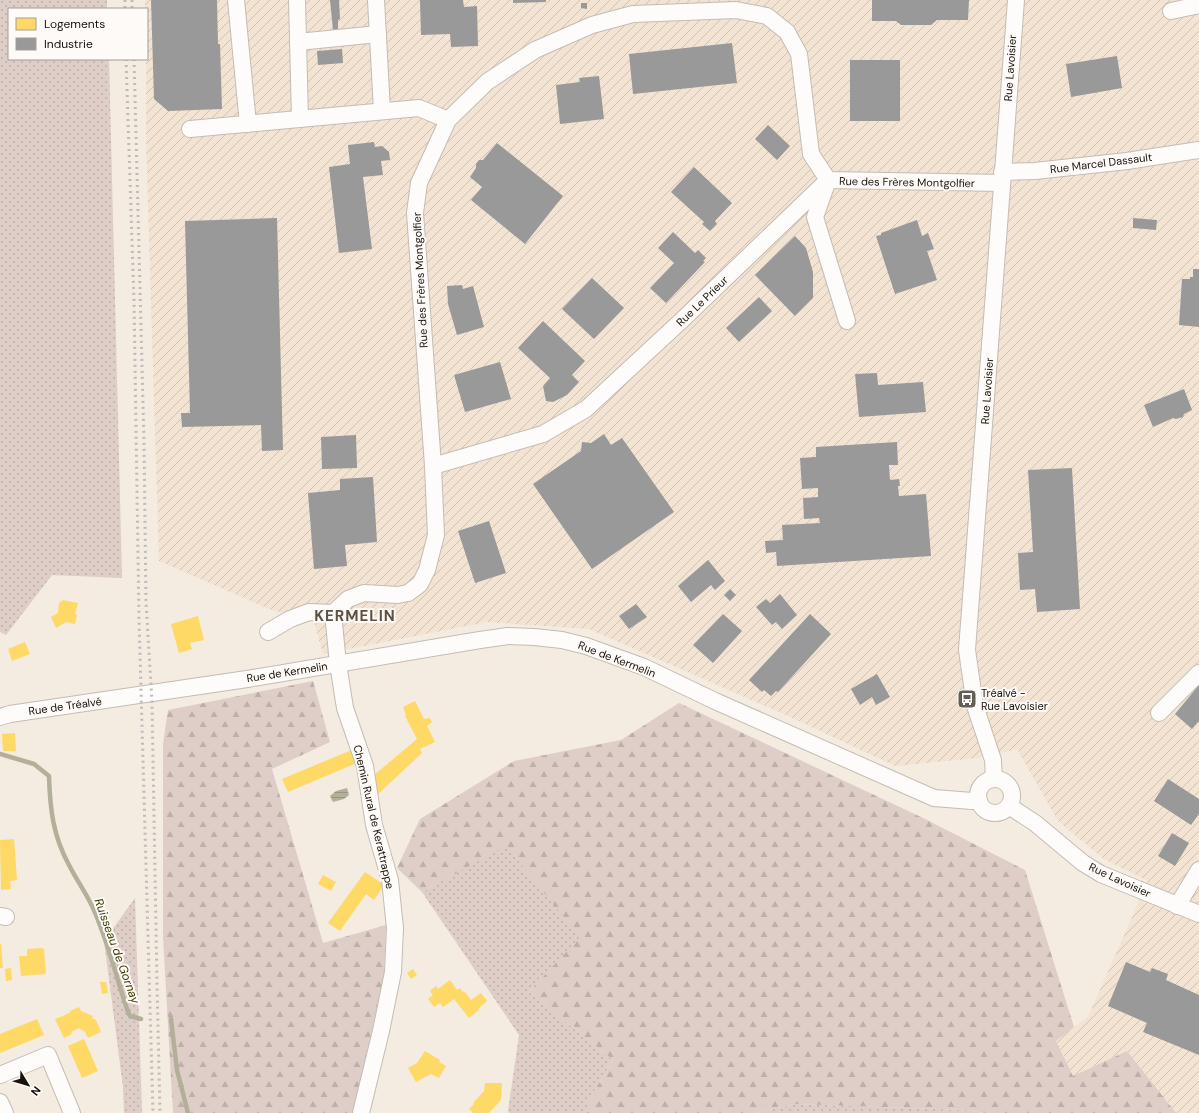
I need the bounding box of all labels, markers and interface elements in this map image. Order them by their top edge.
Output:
legend [8,8,148,60]
text: Logements [44,16,105,32]
street label: Rue Lavoisier [1001,34,1019,102]
text: Industrie [44,36,93,52]
street label: Rue Marcel Dassault [1049,150,1153,176]
street label: Rue des Frères Montgolfier [839,174,975,190]
street label: Rue des Frères Montgolfier [409,212,431,348]
street label: Rue Le Prieur [673,273,731,329]
street label: Rue Lavoisier [978,357,996,425]
district label: KERMELIN [314,606,396,626]
street label: Rue de Kermelin [576,638,658,680]
street label: Rue de Kermelin [245,659,329,685]
place label: Tréalvé - Rue Lavoisier [981,686,1048,713]
bus stop icon: Tréalvé - Rue Lavoisier [956,688,978,710]
street label: Rue de Tréalvé [27,694,103,718]
street label: Chemin Rural de Kerattrappe [351,744,397,890]
street label: Rue Lavoisier [1087,860,1153,900]
water label: Ruisseau de Gornay [91,896,144,1006]
north arrow [8,1065,48,1105]
text: N [28,1084,44,1099]

